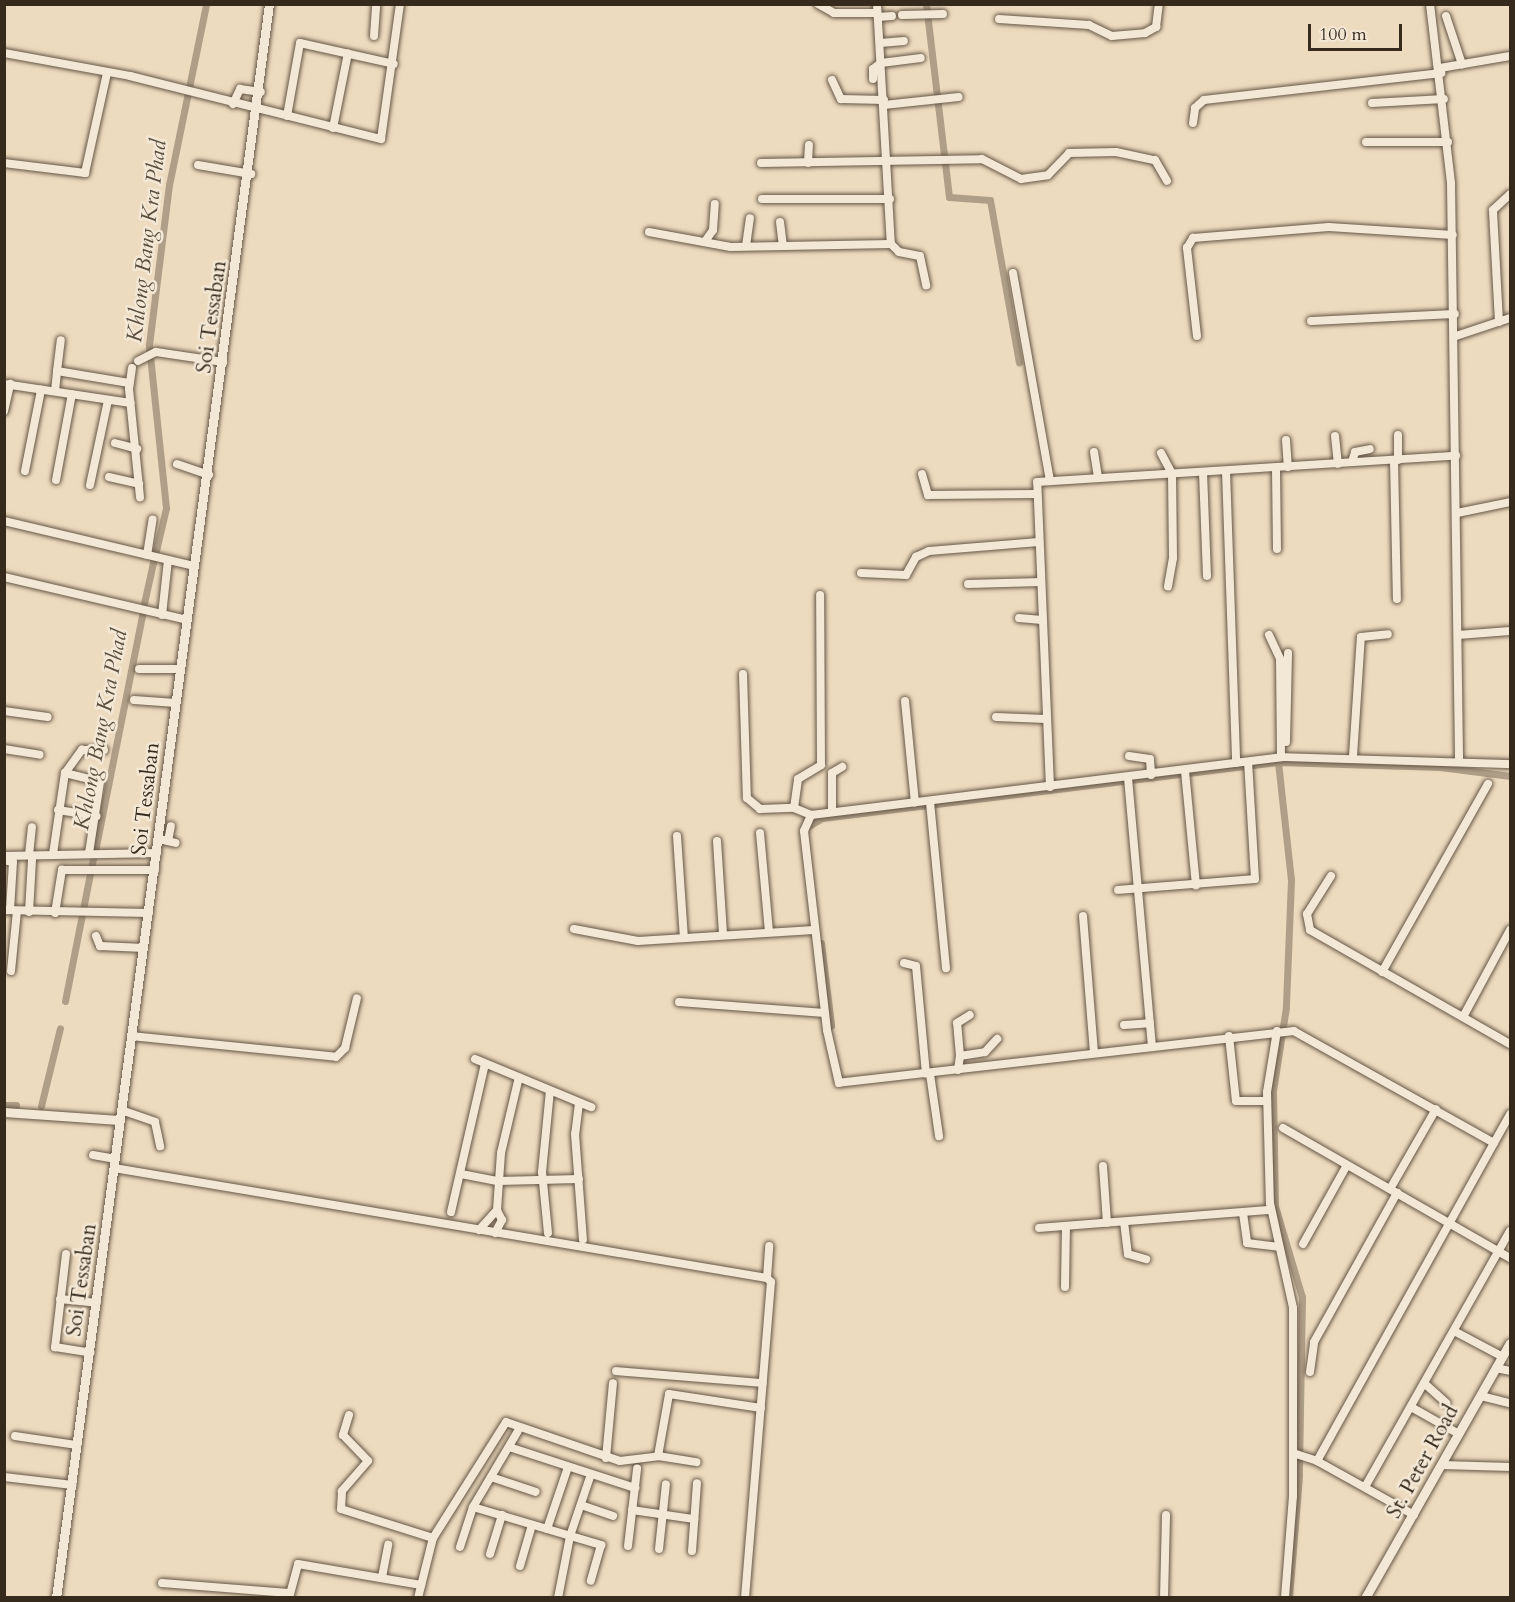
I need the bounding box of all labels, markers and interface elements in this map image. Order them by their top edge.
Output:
scale bar [1311,12,1406,50]
text: 100 m [1319,22,1367,47]
water label: Khlong Bang Kra Phad [121,138,173,344]
street label: Soi Tessaban [192,259,232,375]
water label: Khlong Bang Kra Phad [69,627,133,833]
street label: Soi Tessaban [127,741,165,857]
street label: Soi Tessaban [62,1222,102,1338]
street label: St. Peter Road [1382,1401,1464,1523]

